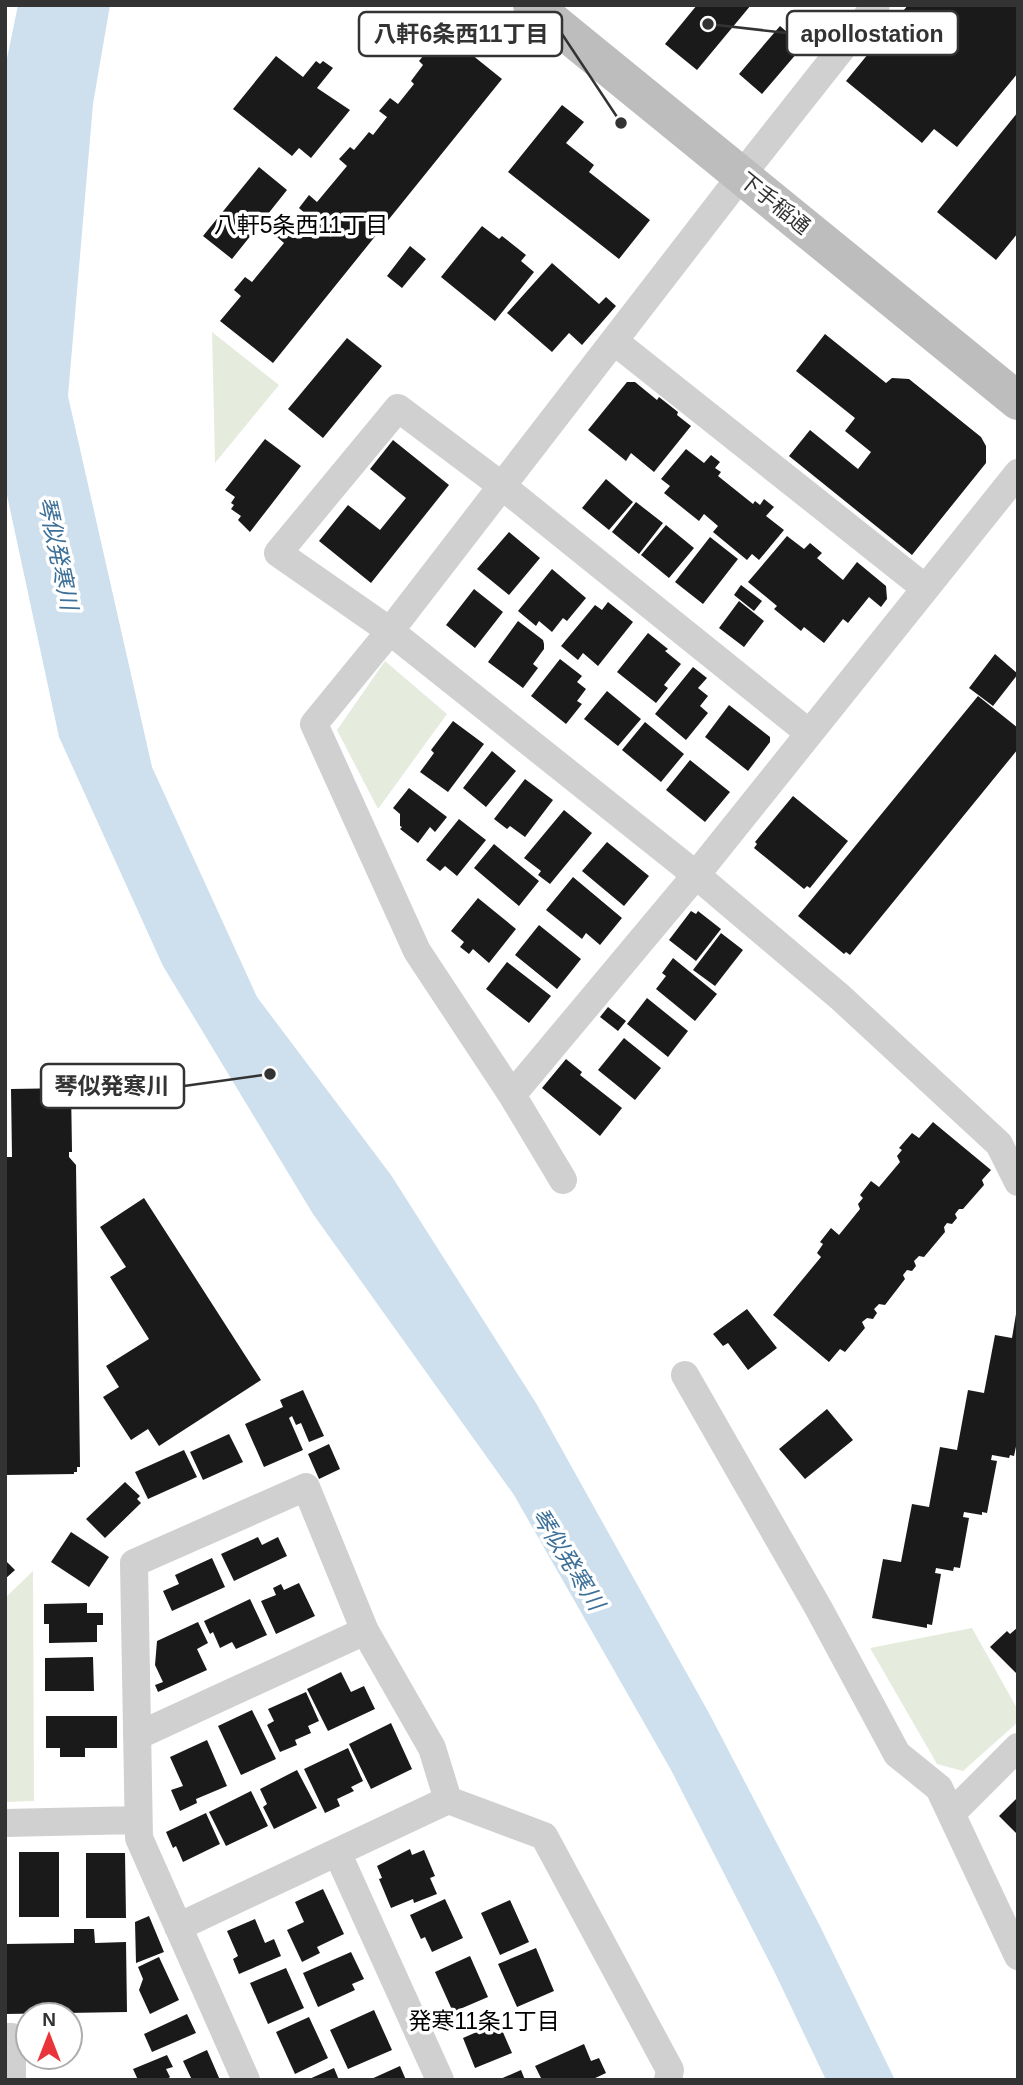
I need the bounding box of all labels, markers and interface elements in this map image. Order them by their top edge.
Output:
callout: apollostation [787,11,958,55]
callout: 八軒6条西11丁目 [359,12,562,56]
text: 八軒6条西11丁目 [373,21,549,47]
text: apollostation [800,21,944,47]
street label: 下手稲通 [735,168,815,238]
district label: 八軒5条西11丁目 [214,212,388,238]
water label: 琴似発寒川 [33,494,83,615]
callout: 琴似発寒川 [41,1064,184,1108]
text: 琴似発寒川 [55,1073,170,1099]
water label: 琴似発寒川 [527,1503,611,1617]
north arrow [14,2001,84,2071]
district label: 発寒11条1丁目 [408,2008,560,2034]
text: N [42,2009,56,2030]

